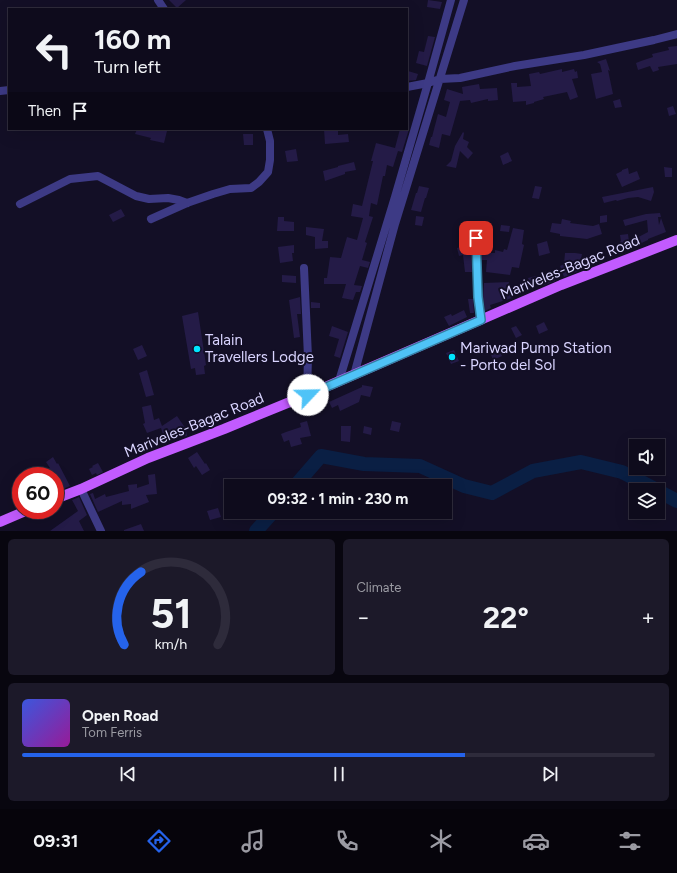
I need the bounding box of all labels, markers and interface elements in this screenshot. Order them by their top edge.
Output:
text: 160 m [94,22,171,56]
icon: left [28,24,80,76]
text: Turn left [94,56,161,78]
icon: arrive [69,100,91,122]
text: Then [28,102,61,120]
pin [459,221,493,255]
icon: arrive [465,227,487,249]
street label: Mariveles-Bagac Road [498,231,642,303]
place label: Talain Travellers Lodge [205,331,314,366]
place label: Mariwad Pump Station - Porto del Sol [460,339,612,374]
marker: Talain Travellers Lodge [192,344,202,354]
marker: Mariwad Pump Station - Porto del Sol [447,352,457,362]
position arrow [287,374,329,416]
street label: Mariveles-Bagac Road [122,389,266,461]
map controls [629,439,665,519]
button: sound [629,439,665,475]
speed limit sign: 60 [12,467,64,519]
button: layers [629,483,665,519]
text: 09:32 · 1 min · 230 m [268,490,408,508]
text: Climate [357,580,401,595]
text: 51 [150,588,192,638]
text: 22° [483,599,529,636]
text: − [357,604,370,631]
text: + [641,604,655,631]
text: km/h [155,635,188,653]
text: Open Road [82,707,159,725]
text: Tom Ferris [82,725,142,740]
icon: previous [117,763,139,785]
icon: pause [328,763,350,785]
icon: next [539,763,561,785]
icon: directions [145,827,173,855]
icon: music [239,827,267,855]
icon: phone [333,827,361,855]
icon: climate [427,827,455,855]
icon: car [522,827,550,855]
icon: filters [616,827,644,855]
text: 09:31 [33,830,78,852]

